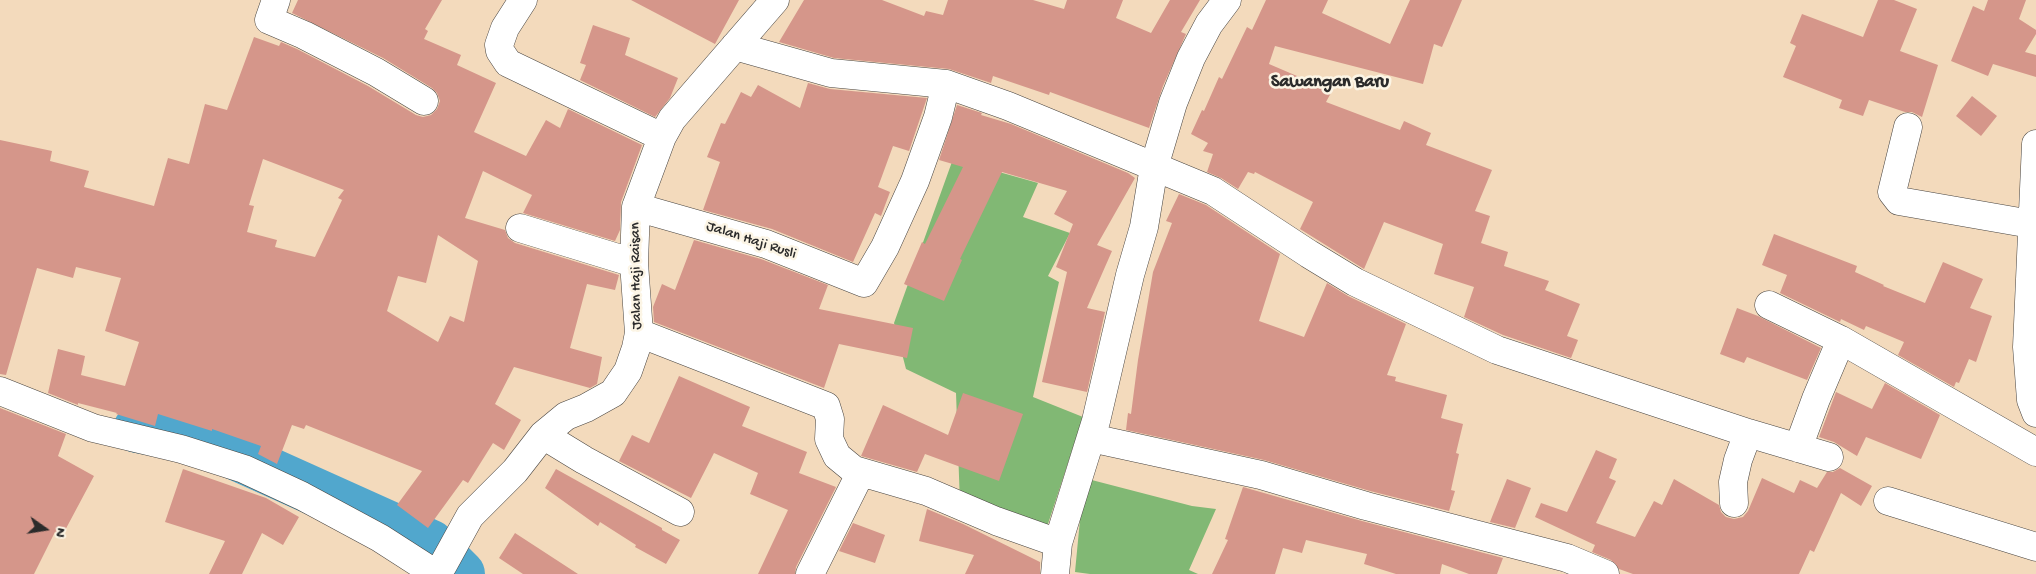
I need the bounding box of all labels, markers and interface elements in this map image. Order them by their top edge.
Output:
district label: Sawangan Baru [1271,72,1389,94]
street label: Jalan Haji Rusli [704,218,798,264]
street label: Jalan Haji Raisan [627,222,647,330]
north arrow [20,504,70,554]
text: N [51,526,69,539]

